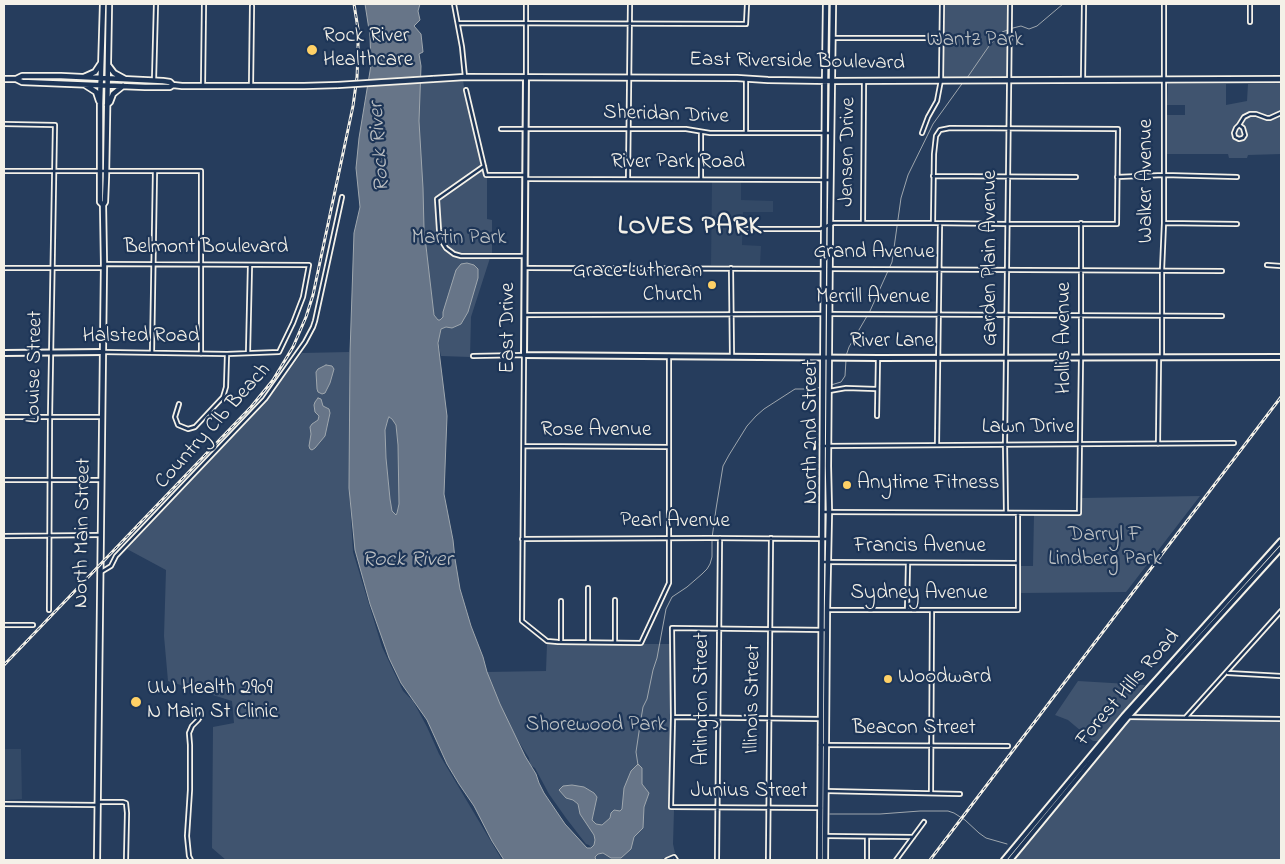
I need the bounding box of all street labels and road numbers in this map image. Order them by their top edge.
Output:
street label: East Riverside Boulevard [689,49,905,77]
street label: Jensen Drive [835,97,863,207]
street label: Sheridan Drive [603,101,729,131]
street label: Walker Avenue [1135,119,1161,243]
street label: River Park Road [611,151,745,177]
street label: Garden Plain Avenue [979,170,1005,346]
street label: Belmont Boulevard [124,236,288,262]
street label: Grand Avenue [813,241,935,267]
street label: Hollis Avenue [1053,282,1079,394]
street label: East Drive [497,283,523,373]
street label: Merrill Avenue [816,286,930,312]
street label: Louise Street [22,310,50,424]
street label: Halsted Road [83,325,199,351]
street label: River Lane [850,330,934,356]
street label: Country Clb Beach [151,359,277,495]
street label: North 2nd Street [800,360,826,504]
street label: Lawn Drive [982,416,1074,442]
street label: Rose Avenue [541,419,651,445]
street label: North Main Street [70,458,98,608]
street label: Pearl Avenue [620,510,730,536]
street label: Francis Avenue [854,535,986,561]
street label: Sydney Avenue [850,582,988,608]
street label: Forest Hills Road [1072,626,1186,752]
street label: Arlington Street [691,632,717,766]
street label: Illinois Street [740,644,768,754]
street label: Beacon Street [852,717,976,743]
street label: Junius Street [690,780,808,806]

